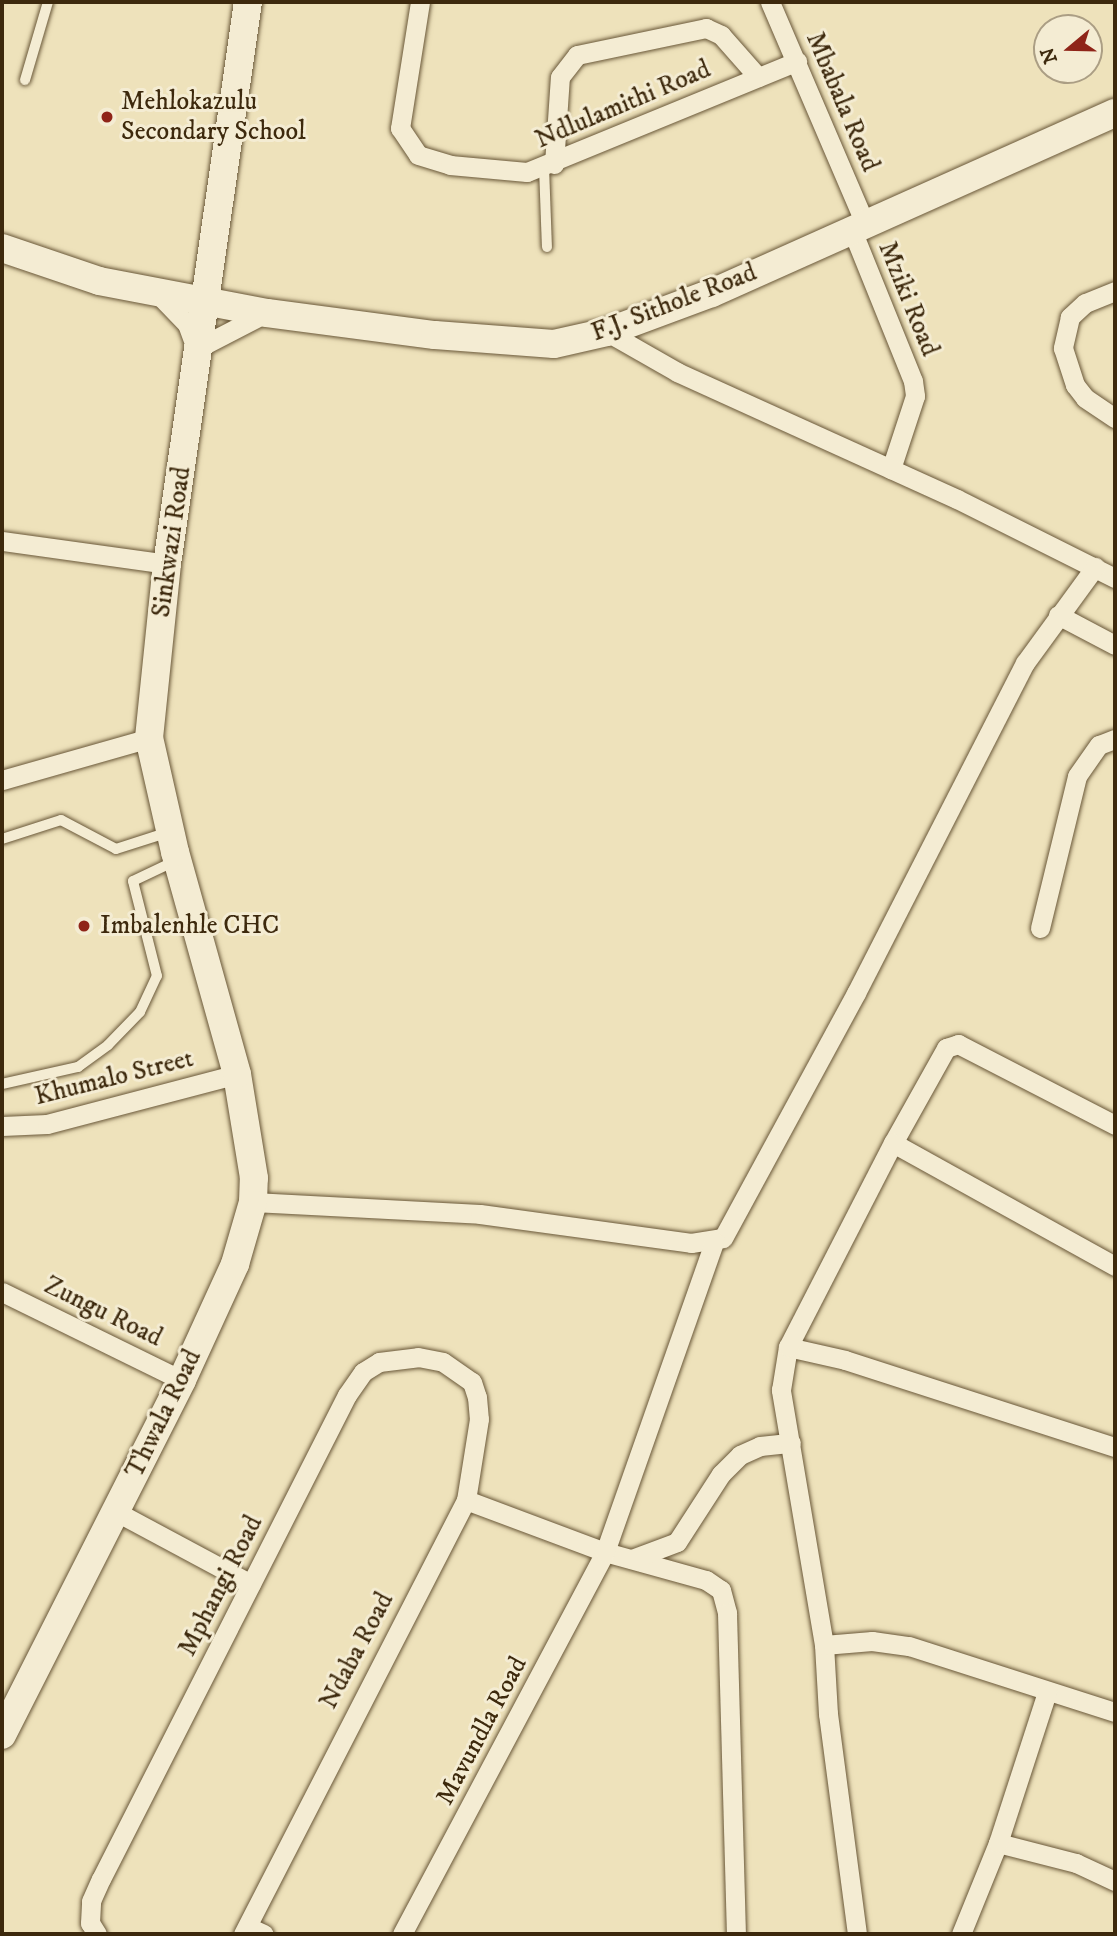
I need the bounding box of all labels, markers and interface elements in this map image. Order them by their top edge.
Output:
north arrow [1033,14,1103,84]
street label: Mbabala Road [799,28,885,176]
text: N [1036,44,1063,66]
street label: Ndlulamithi Road [531,54,715,156]
place label: Mehlokazulu Secondary School [121,86,306,148]
marker: Mehlokazulu Secondary School [99,109,115,125]
street label: Mziki Road [871,237,945,361]
street label: F.J. Sithole Road [587,257,761,349]
street label: Sinkwazi Road [146,465,198,619]
place label: Imbalenhle CHC [100,910,279,942]
marker: Imbalenhle CHC [74,916,94,936]
street label: Khumalo Street [31,1043,197,1113]
street label: Zungu Road [39,1270,167,1354]
street label: Thwala Road [119,1345,209,1483]
street label: Mphangi Road [172,1511,270,1661]
street label: Ndaba Road [313,1587,401,1715]
street label: Mavundla Road [430,1652,534,1810]

